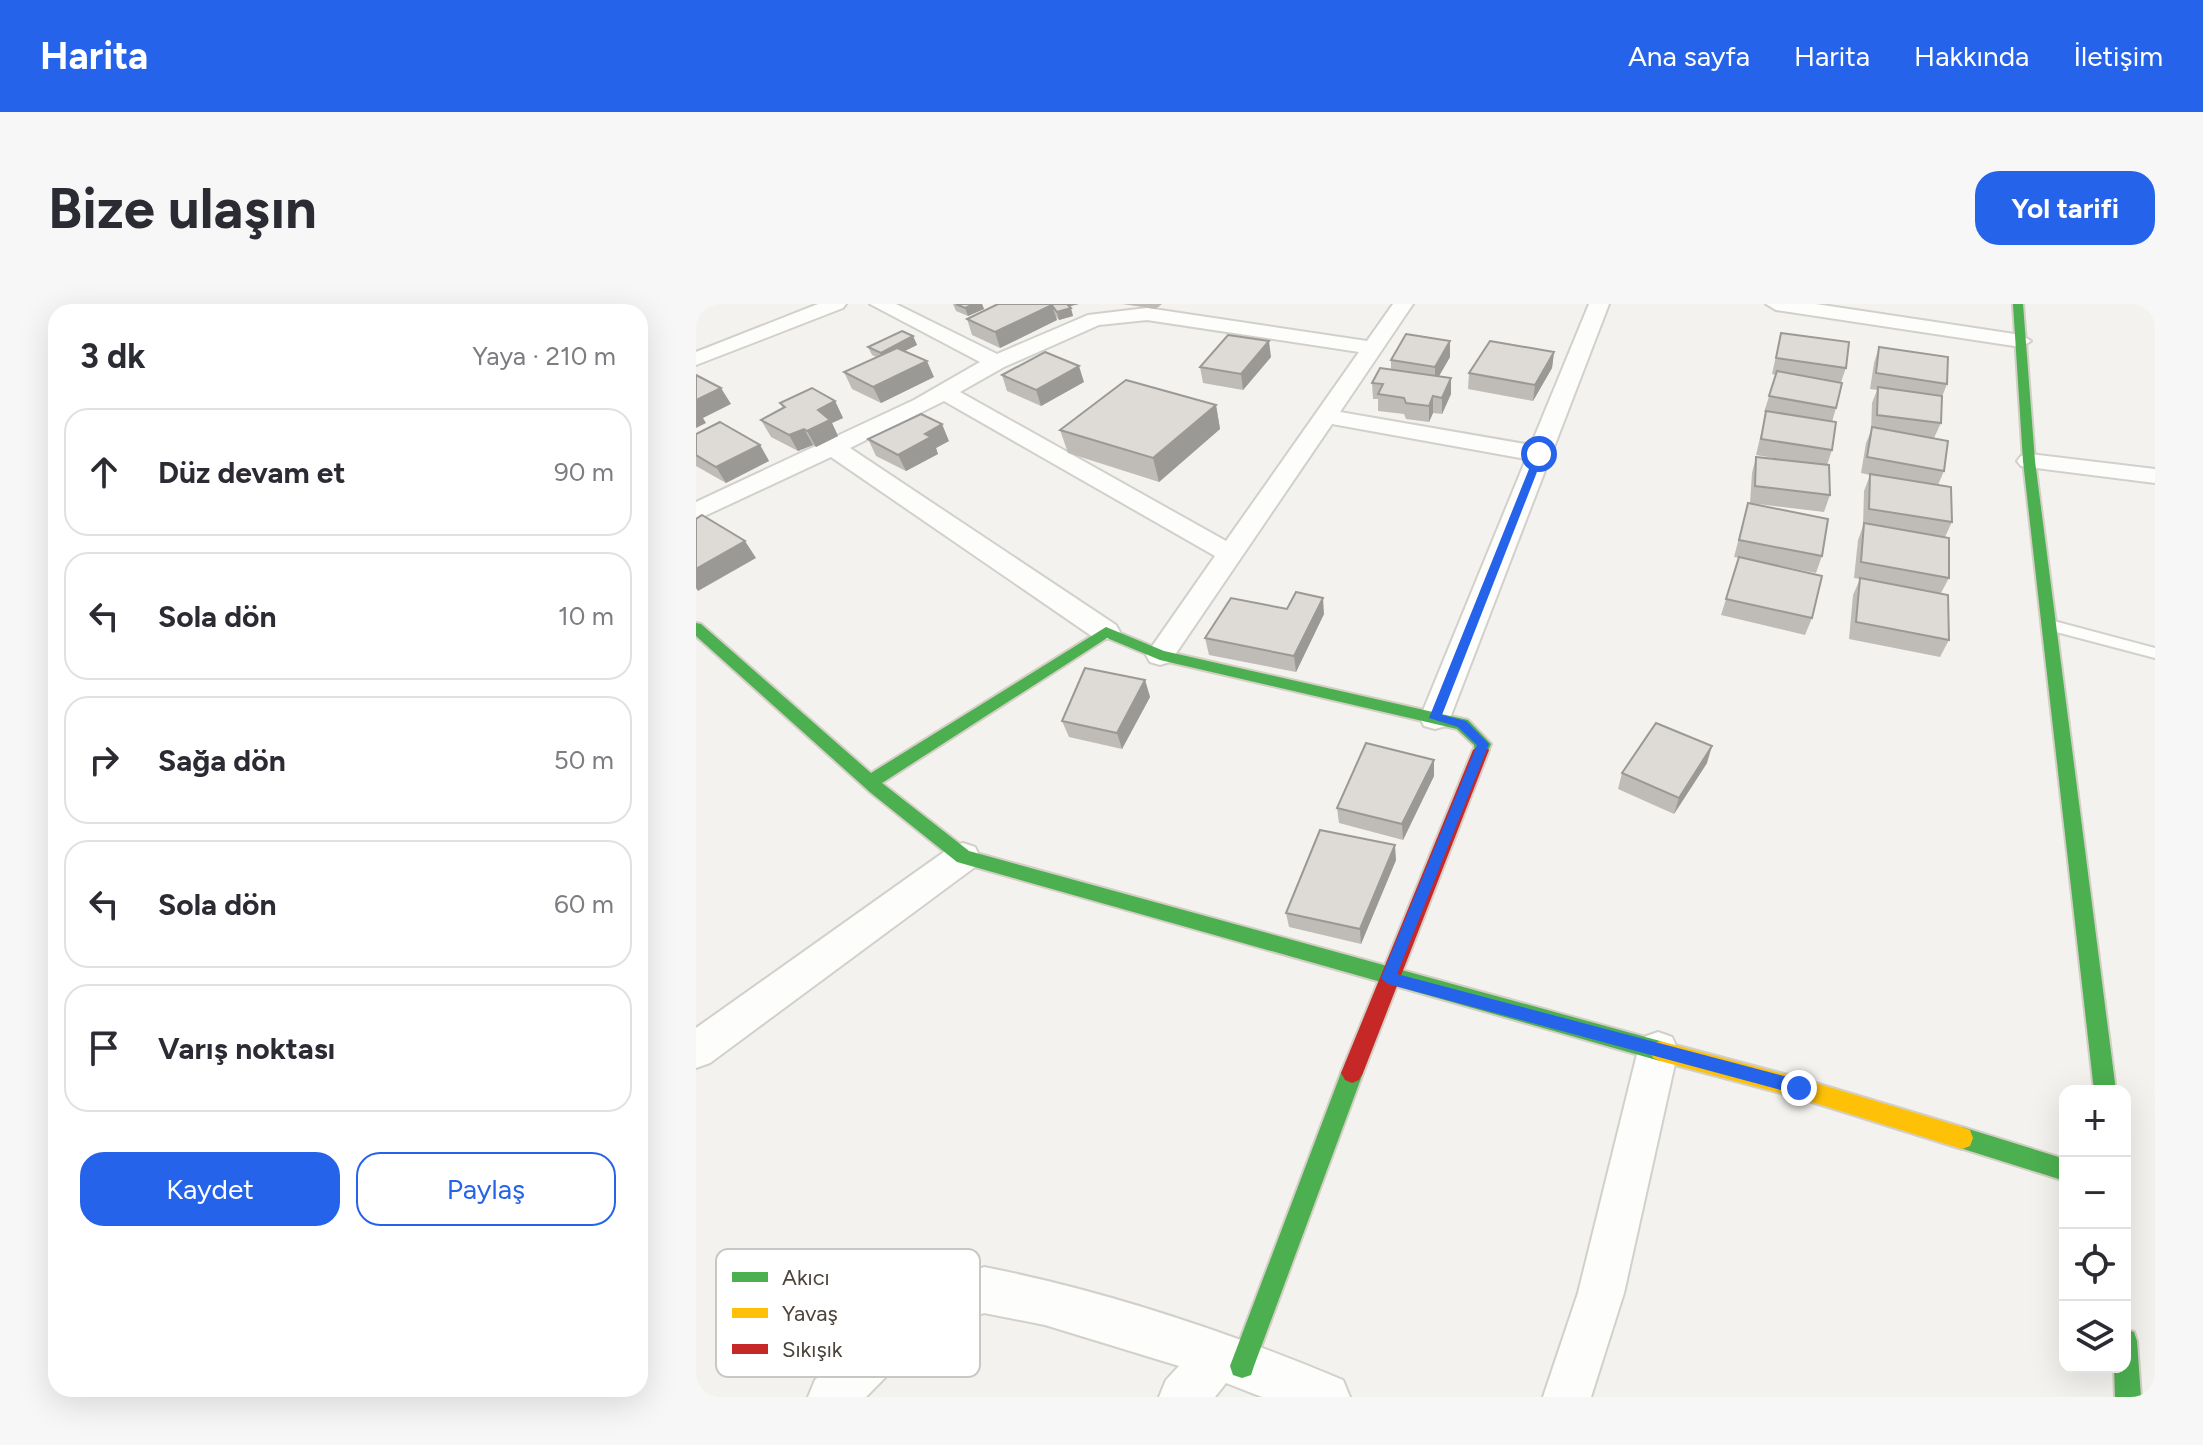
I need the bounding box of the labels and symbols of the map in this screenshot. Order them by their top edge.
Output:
route start [1521,436,1557,472]
route end [1781,1070,1817,1106]
legend [716,1249,980,1377]
text: Akıcı [782,1264,830,1291]
text: Yavaş [782,1300,838,1327]
text: Sıkışık [782,1336,843,1363]

